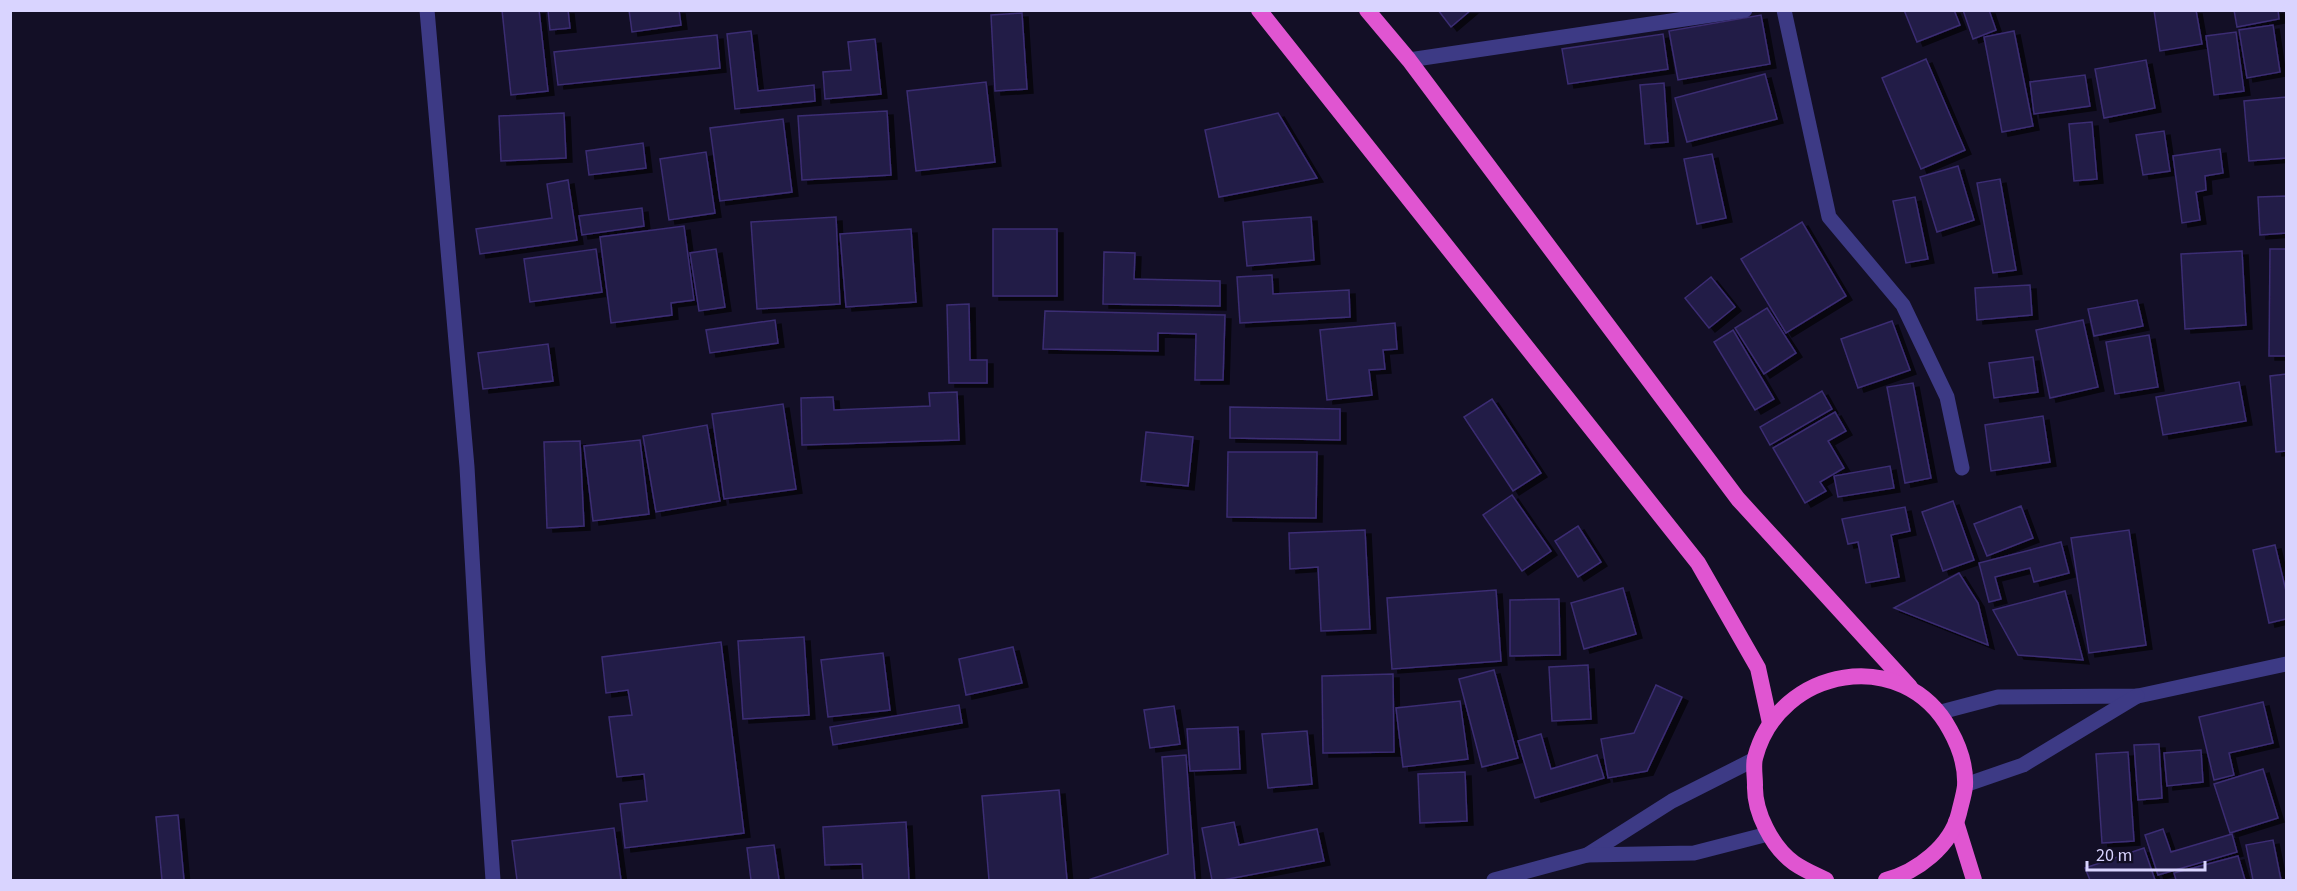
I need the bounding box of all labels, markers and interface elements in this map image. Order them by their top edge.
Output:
scale bar [2087,834,2206,872]
text: 20 m [2096,843,2132,868]

